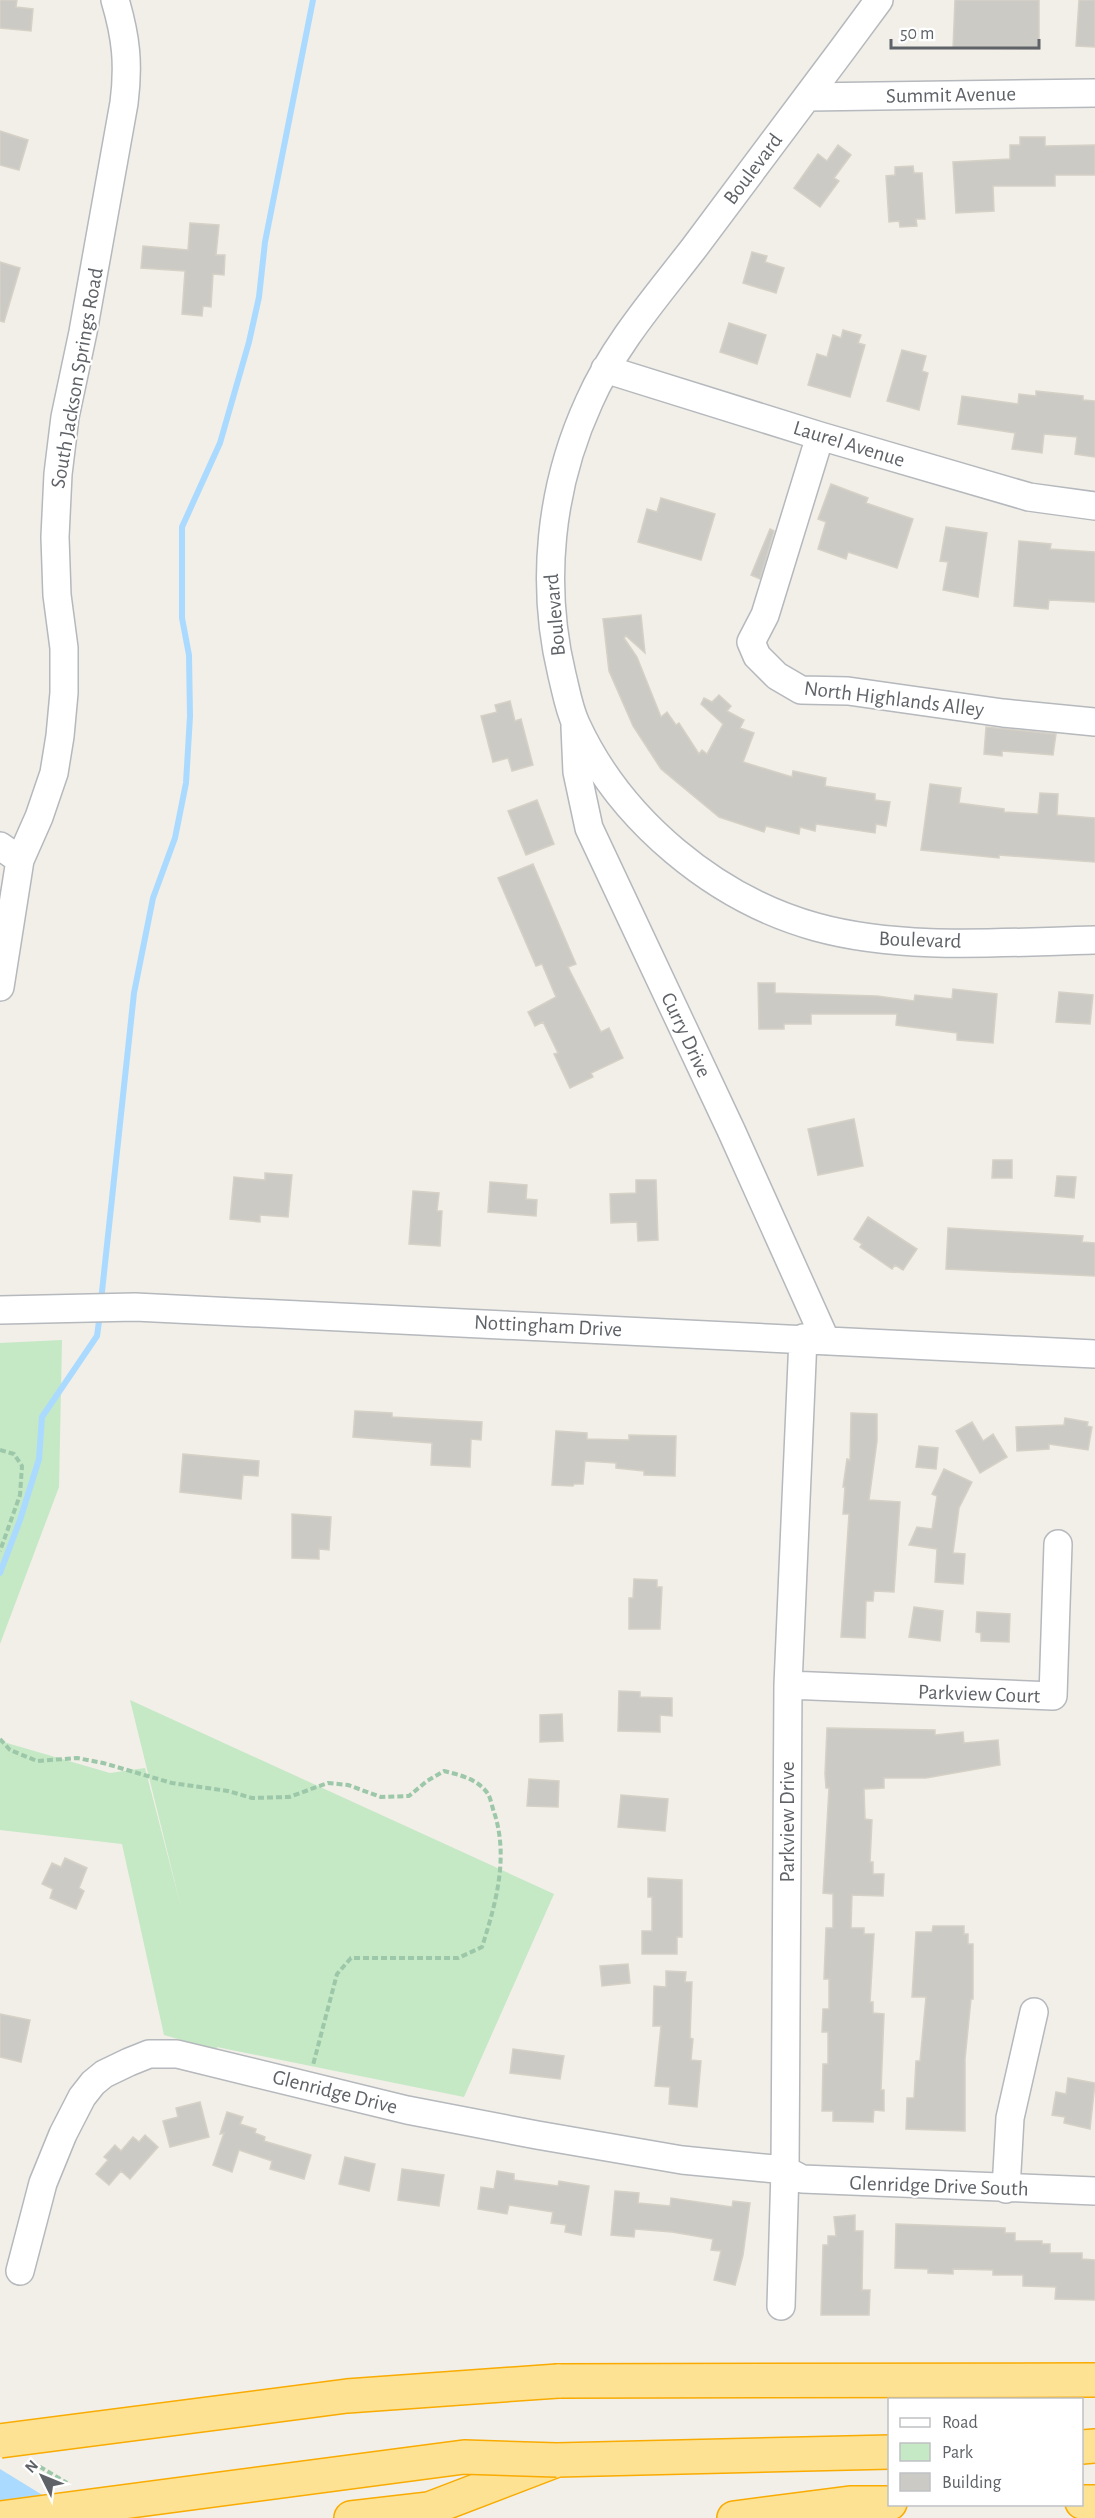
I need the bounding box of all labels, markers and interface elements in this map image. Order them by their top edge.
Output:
scale bar [891,12,1040,50]
text: 50 m [900,25,934,43]
street label: Summit Avenue [886,83,1016,107]
street label: Boulevard [720,130,786,208]
street label: South Jackson Springs Road [47,266,107,490]
street label: Laurel Avenue [791,417,907,471]
street label: Boulevard [541,573,569,657]
street label: North Highlands Alley [803,678,985,720]
street label: Boulevard [878,928,962,952]
street label: Curry Drive [657,989,715,1081]
street label: Nottingham Drive [473,1312,623,1340]
street label: Parkview Court [918,1681,1041,1707]
street label: Parkview Drive [777,1761,798,1883]
street label: Glenridge Drive [271,2066,399,2118]
street label: Glenridge Drive South [849,2172,1029,2200]
legend [888,2398,1083,2506]
text: Road [942,2414,978,2432]
text: Park [942,2444,974,2462]
north arrow [12,2446,72,2506]
text: N [22,2457,41,2476]
text: Building [942,2474,1002,2492]

